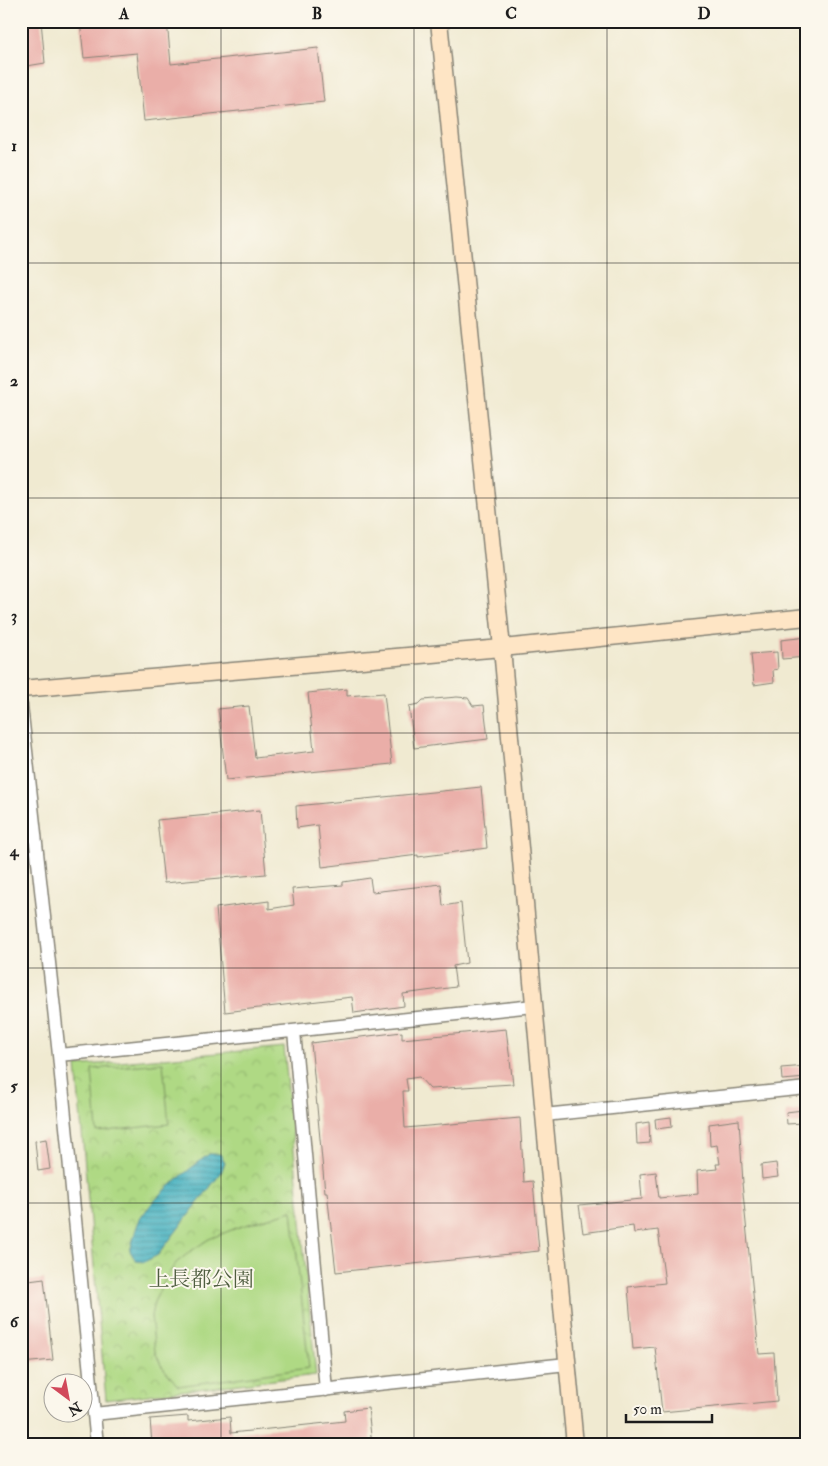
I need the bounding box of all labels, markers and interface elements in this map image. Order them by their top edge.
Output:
text: A [118,4,130,24]
text: B [312,4,322,24]
text: C [505,4,517,24]
text: D [697,4,711,24]
text: 1 [11,136,17,156]
text: 2 [10,371,18,391]
text: 3 [11,606,17,626]
text: 4 [9,841,20,861]
text: 5 [10,1076,18,1096]
park label: 上長都公園 [149,1266,254,1293]
text: 6 [10,1312,20,1332]
north arrow [42,1374,92,1424]
scale bar [626,1391,712,1423]
text: N [64,1398,85,1419]
text: 50 m [633,1400,662,1419]

